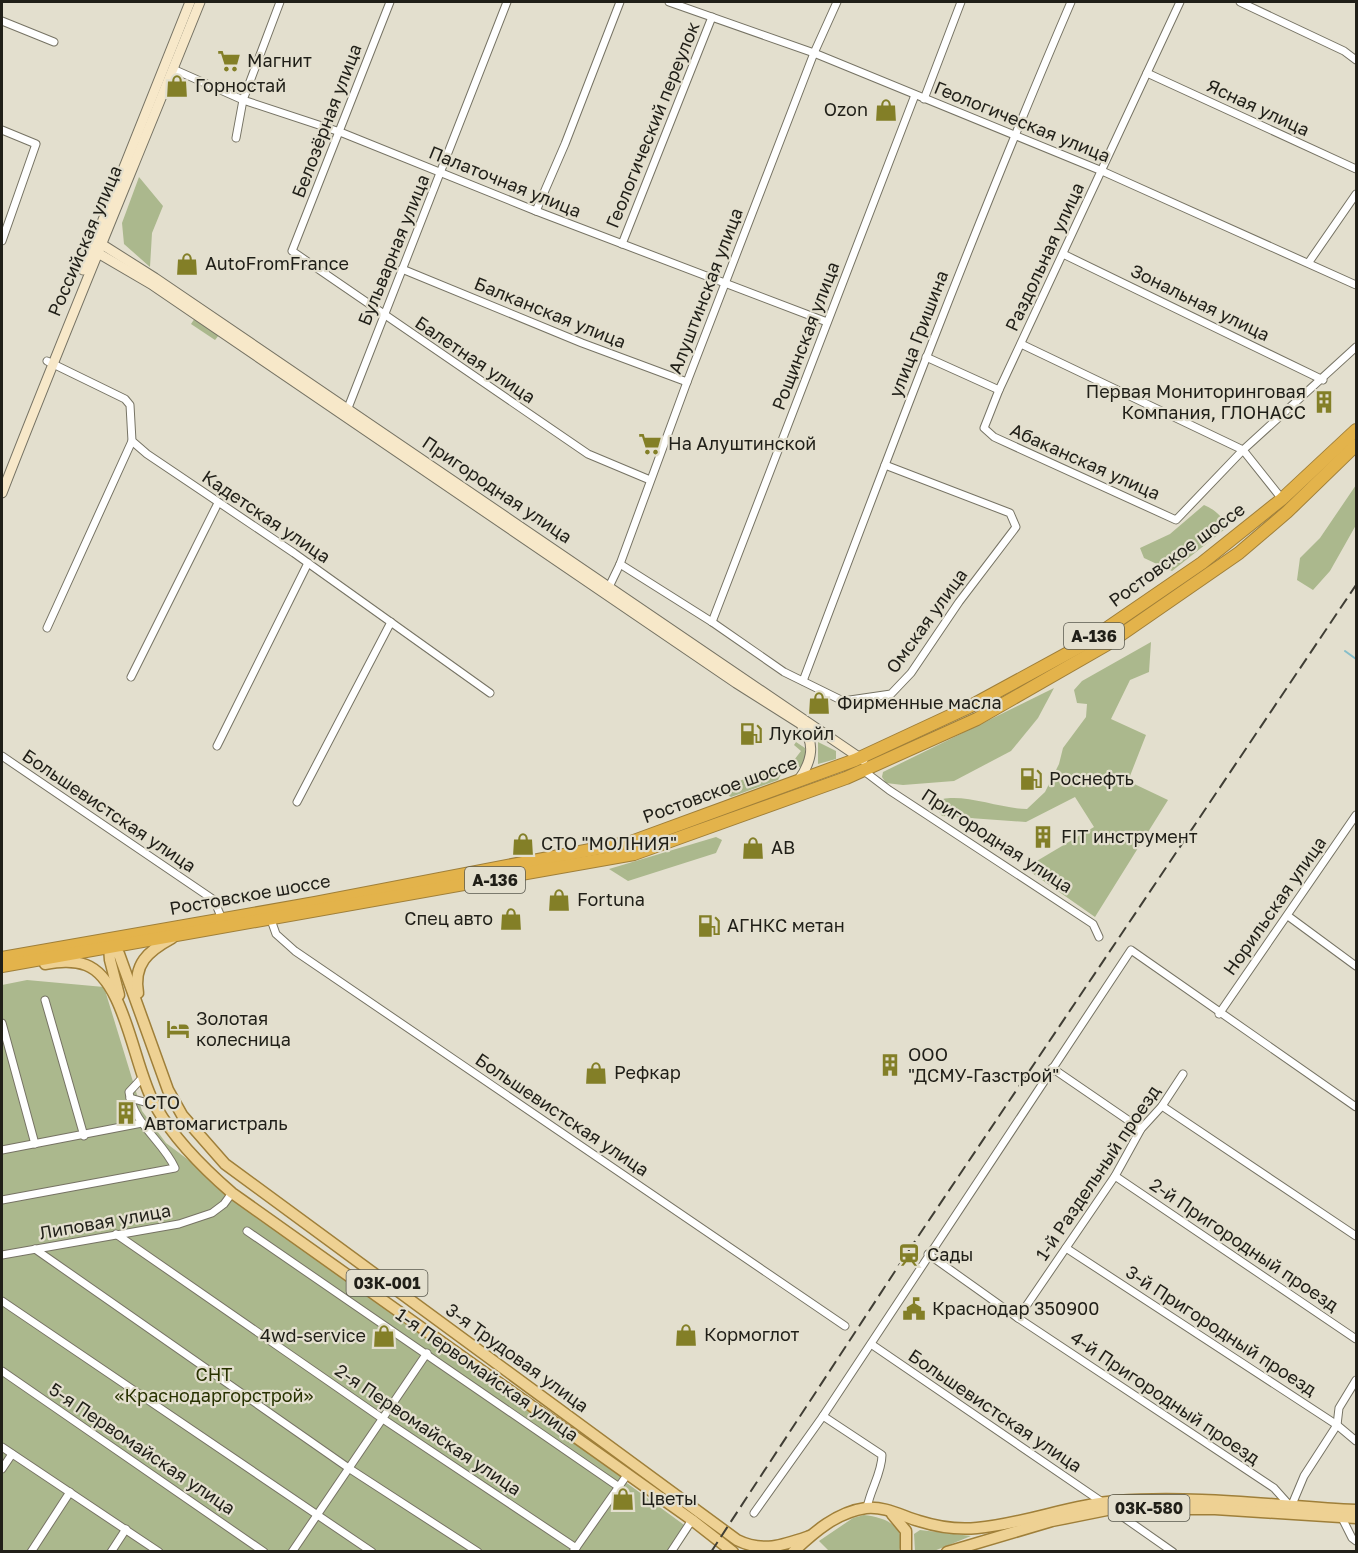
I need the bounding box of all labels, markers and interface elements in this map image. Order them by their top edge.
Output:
street label: Геологический переулок [601,18,704,231]
street label: Белозёрная улица [287,41,366,201]
supermarket icon: Магнит [216,48,242,74]
place label: Магнит [247,49,312,71]
shop icon: Горностай [164,73,190,99]
place label: Горностай [195,74,286,96]
street label: Ясная улица [1204,74,1313,140]
street label: Геологическая улица [931,76,1114,166]
shop icon: Ozon [873,97,899,123]
place label: Ozon [824,98,868,120]
street label: Палаточная улица [426,140,585,222]
street label: Российская улица [42,162,126,319]
street label: Бульварная улица [353,171,433,328]
street label: Раздольная улица [1000,179,1088,334]
street label: Алуштинская улица [663,205,747,377]
shop icon: AutoFromFrance [174,251,200,277]
place label: AutoFromFrance [205,252,349,274]
street label: Рощинская улица [767,258,843,413]
street label: Зональная улица [1127,259,1274,345]
street label: улица Гришина [884,267,952,400]
street label: Балканская улица [471,272,629,353]
street label: Балетная улица [411,311,540,408]
place label: Первая Мониторинговая Компания, ГЛОНАСС [1086,380,1306,423]
building icon: Первая Мониторинговая Компания, ГЛОНАСС [1311,389,1337,415]
street label: Абаканская улица [1007,418,1164,504]
street label: Пригородная улица [419,431,577,547]
supermarket icon: На Алуштинской [637,431,663,457]
place label: На Алуштинской [668,432,816,454]
street label: Кадетская улица [198,465,335,567]
street label: Ростовское шоссе [1104,497,1249,611]
street label: Омская улица [881,564,972,677]
road number: А-136 [1064,623,1124,649]
shop icon: Фирменные масла [806,690,832,716]
place label: Фирменные масла [837,691,1002,713]
fuel station icon: Лукойл [738,721,764,747]
place label: Лукойл [769,722,834,744]
street label: Большевистская улица [18,744,201,877]
street label: Ростовское шоссе [639,751,800,827]
fuel station icon: Роснефть [1018,766,1044,792]
place label: Роснефть [1049,767,1134,789]
street label: Пригородная улица [918,783,1077,897]
building icon: FIT инструмент [1030,824,1056,850]
place label: FIT инструмент [1061,825,1198,847]
shop icon: СТО "МОЛНИЯ" [510,831,536,857]
place label: СТО "МОЛНИЯ" [541,832,677,854]
street label: Норильская улица [1218,832,1330,979]
shop icon: АВ [740,835,766,861]
place label: АВ [771,836,795,858]
road number: А-136 [465,867,525,893]
street label: Ростовское шоссе [168,869,332,919]
shop icon: Fortuna [546,887,572,913]
place label: Fortuna [577,888,645,910]
shop icon: Спец авто [498,906,524,932]
place label: Спец авто [404,907,493,929]
fuel station icon: АГНКС метан [696,913,722,939]
place label: АГНКС метан [727,914,845,936]
place label: Золотая колесница [196,1007,291,1050]
hotel icon: Золотая колесница [165,1016,191,1042]
place label: ООО "ДСМУ-Газстрой" [908,1043,1059,1086]
street label: Большевистская улица [471,1048,654,1181]
building icon: ООО "ДСМУ-Газстрой" [877,1052,903,1078]
shop icon: Рефкар [583,1060,609,1086]
place label: Рефкар [614,1061,681,1083]
street label: 1-й Раздельный проезд [1030,1081,1164,1264]
place label: СТО Автомагистраль [144,1091,288,1134]
building icon: СТО Автомагистраль [113,1100,139,1126]
street label: 2-й Пригородный проезд [1146,1173,1343,1316]
street label: Липовая улица [37,1199,172,1243]
station icon: Сады [896,1242,922,1268]
place label: Сады [927,1243,973,1265]
street label: 3-й Пригородный проезд [1122,1260,1321,1400]
road number: 03К-001 [346,1270,428,1296]
public building icon: Краснодар 350900 [901,1296,927,1322]
place label: Краснодар 350900 [932,1297,1099,1319]
street label: 3-я Трудовая улица [442,1298,593,1416]
street label: 1-я Первомайская улица [392,1303,583,1446]
shop icon: Кормоглот [673,1322,699,1348]
shop icon: 4wd-service [371,1323,397,1349]
place label: Кормоглот [704,1323,800,1345]
place label: 4wd-service [260,1324,366,1346]
street label: 4-й Пригородный проезд [1067,1326,1264,1469]
street label: Большевистская улица [904,1344,1087,1477]
street label: 2-я Первомайская улица [331,1359,526,1500]
park label: СНТ «Краснодаргорстрой» [115,1363,314,1406]
street label: 5-я Первомайская улица [45,1378,240,1519]
shop icon: Цветы [610,1486,636,1512]
place label: Цветы [641,1487,697,1509]
road number: 03К-580 [1108,1495,1190,1521]

